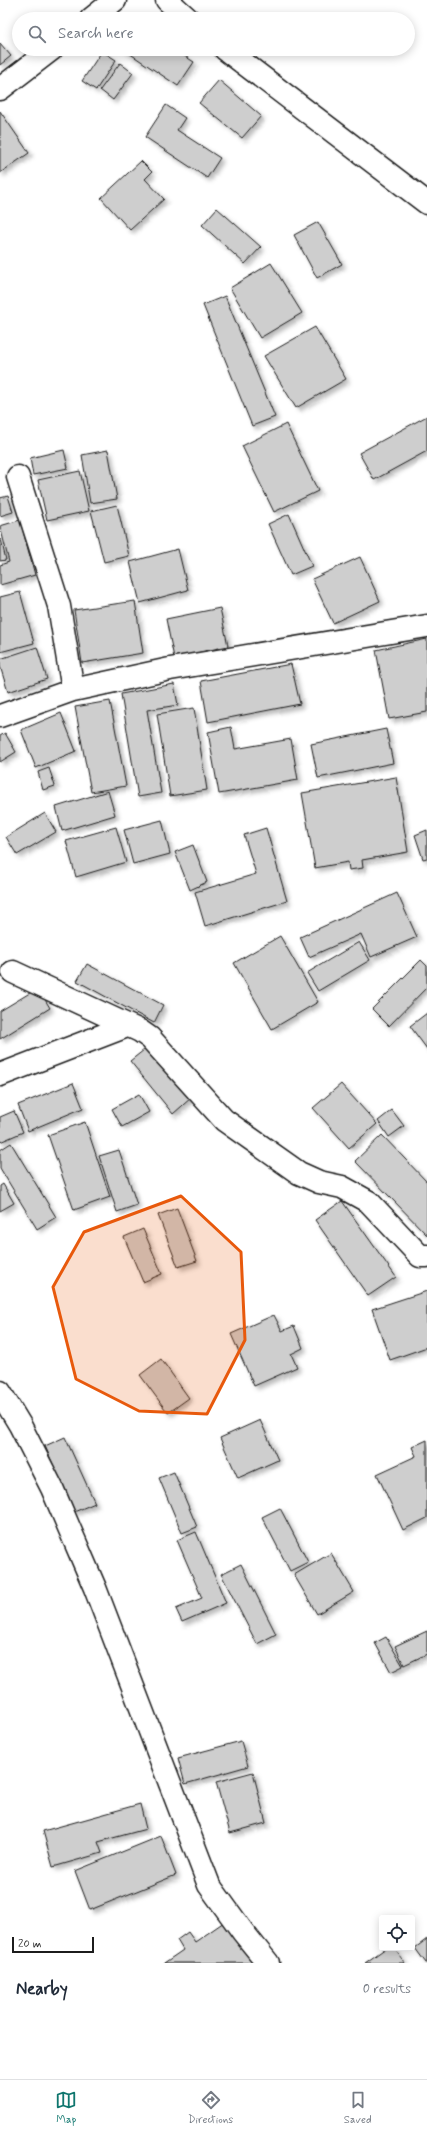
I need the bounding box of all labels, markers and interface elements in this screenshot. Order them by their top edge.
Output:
search box [12,12,415,56]
icon: search [26,23,48,45]
text: Search here [58,24,134,44]
map controls [379,1915,415,1951]
button: locate [379,1915,415,1951]
scale bar [12,1935,94,1954]
text: 20 m [18,1937,41,1951]
text: Nearby [16,1978,68,2000]
text: 0 results [363,1981,411,1998]
tab: Map [55,2089,77,2127]
tab: Directions [188,2089,233,2127]
tab: Saved [344,2089,372,2127]

